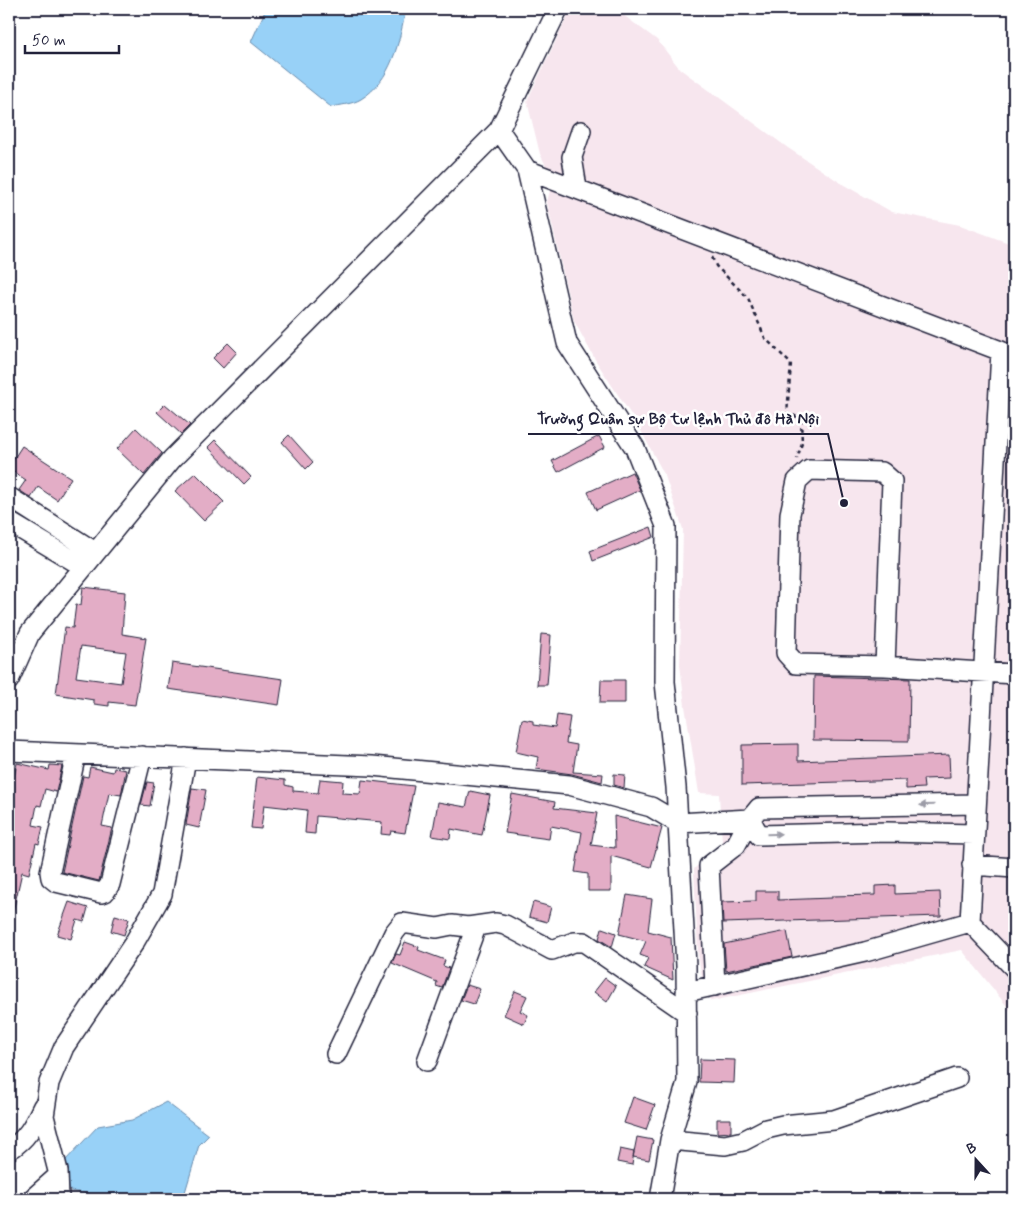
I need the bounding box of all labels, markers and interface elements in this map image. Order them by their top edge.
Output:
scale bar [25,22,119,54]
text: 50 m [32,31,66,51]
callout: Trường Quân sự Bộ tư lệnh Thủ đô Hà Nội [528,403,828,434]
text: Trường Quân sự Bộ tư lệnh Thủ đô Hà Nội [537,409,819,432]
one-way arrow [919,801,935,809]
one-way arrow [766,830,782,838]
north arrow [950,1136,1000,1186]
text: B [964,1139,979,1159]

